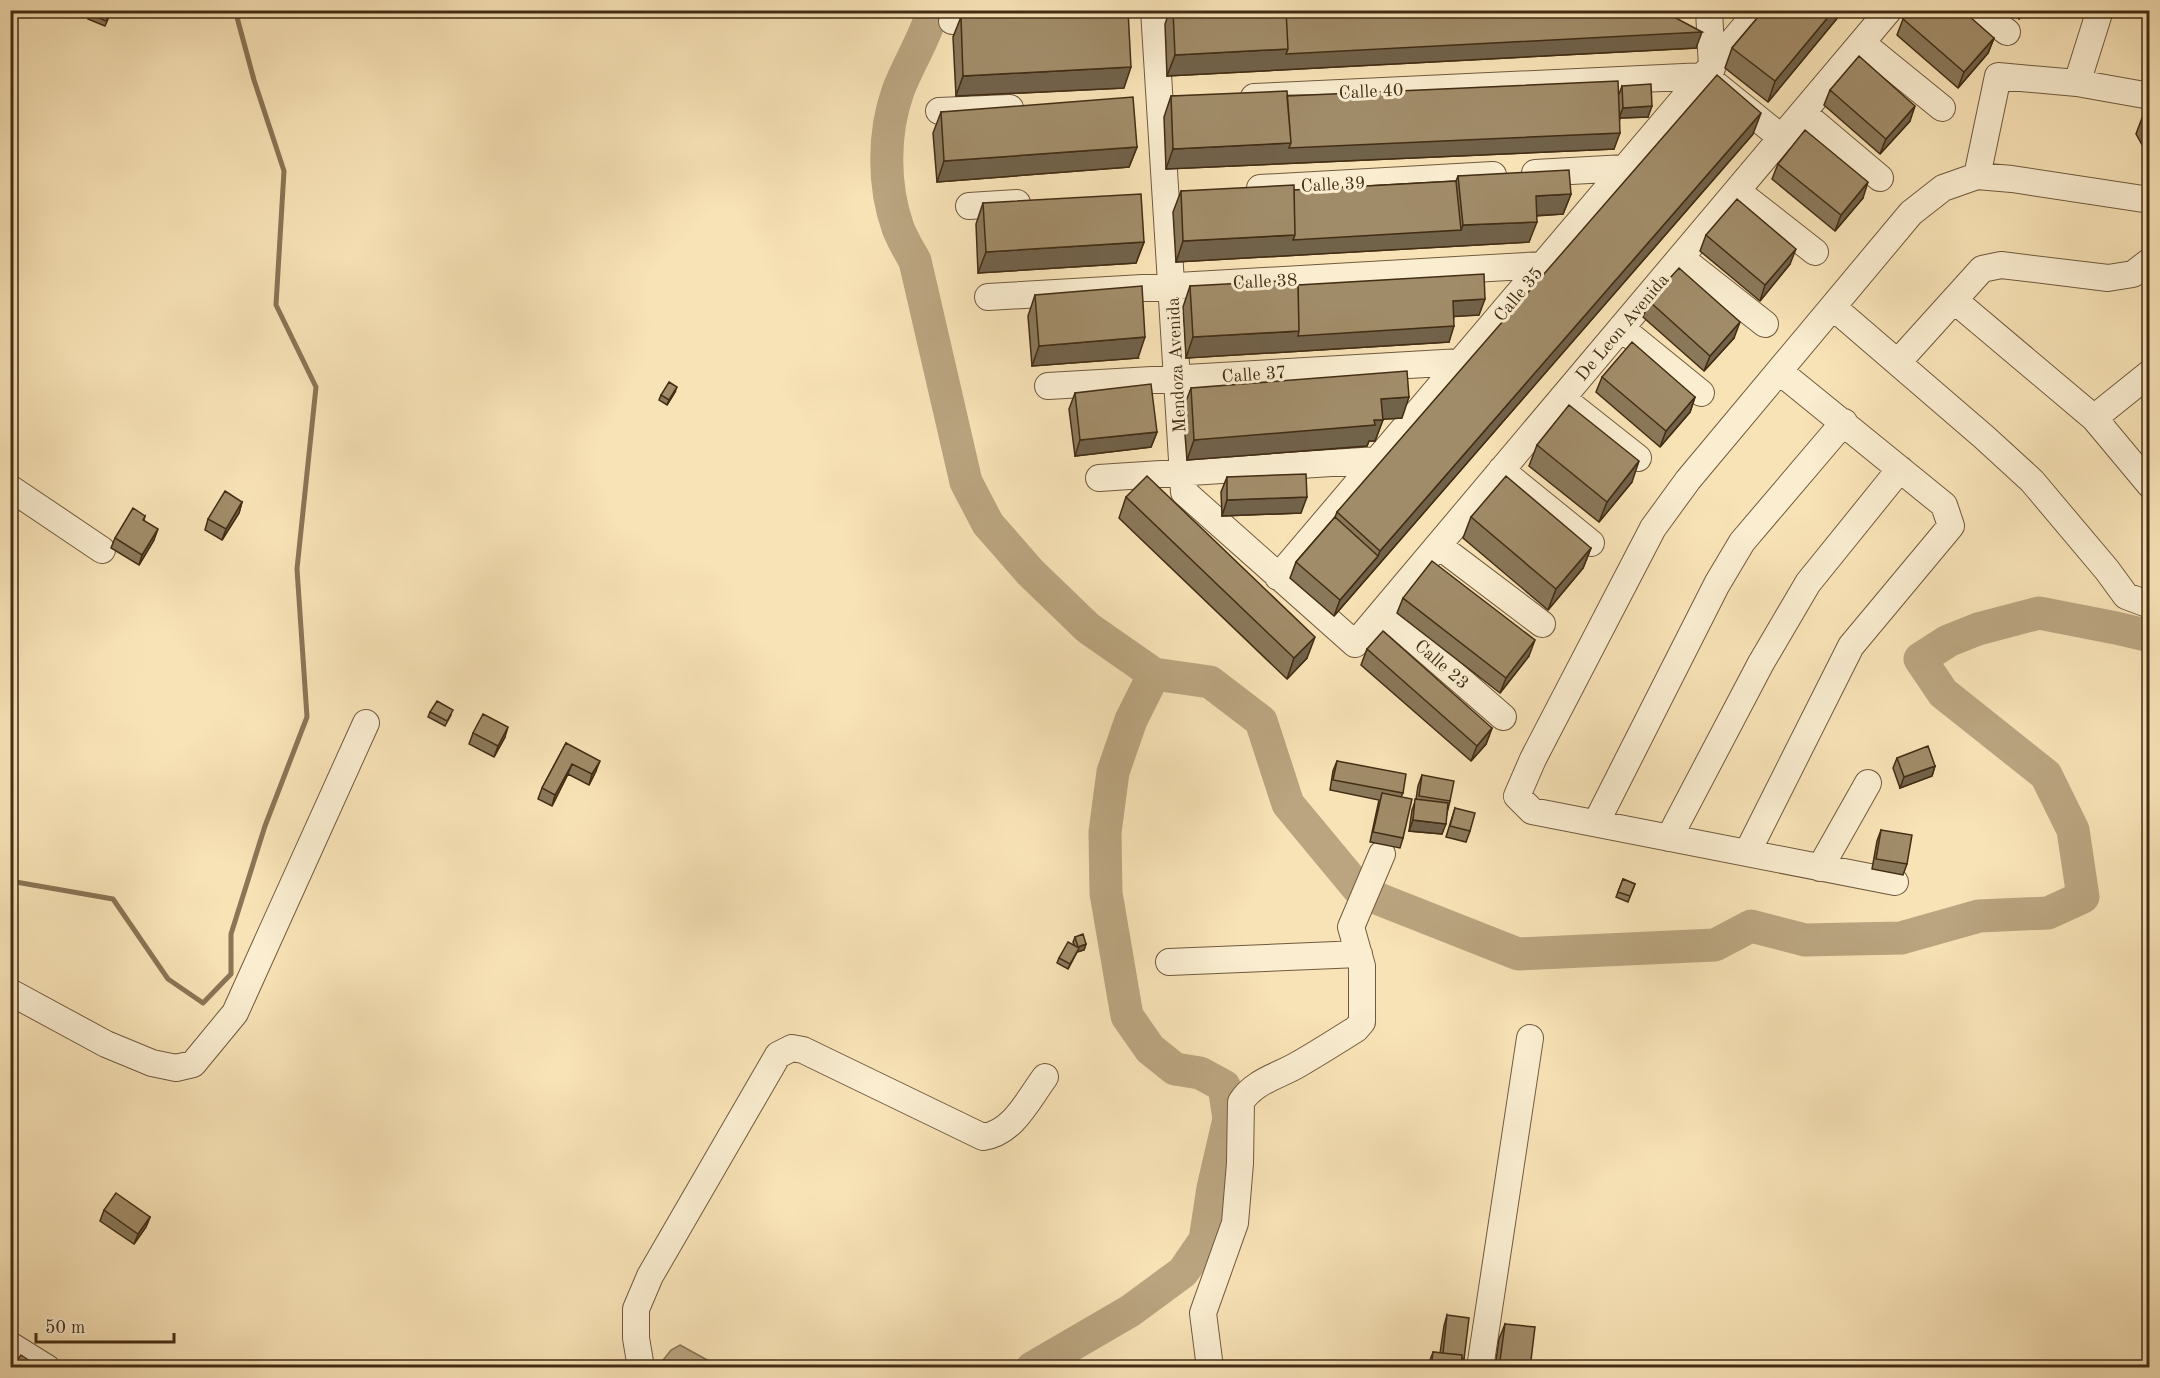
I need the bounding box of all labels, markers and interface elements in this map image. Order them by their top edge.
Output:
street label: Calle 40 [1338,81,1404,103]
street label: Calle 39 [1300,174,1366,196]
street label: Calle 35 [1491,264,1547,325]
street label: Calle 38 [1232,271,1298,293]
street label: De Leon Avenida [1573,271,1673,385]
street label: Mendoza Avenida [1164,297,1190,433]
street label: Calle 37 [1221,364,1287,386]
street label: Calle 23 [1411,637,1472,693]
scale bar [36,1306,174,1344]
text: 50 m [45,1319,85,1337]

